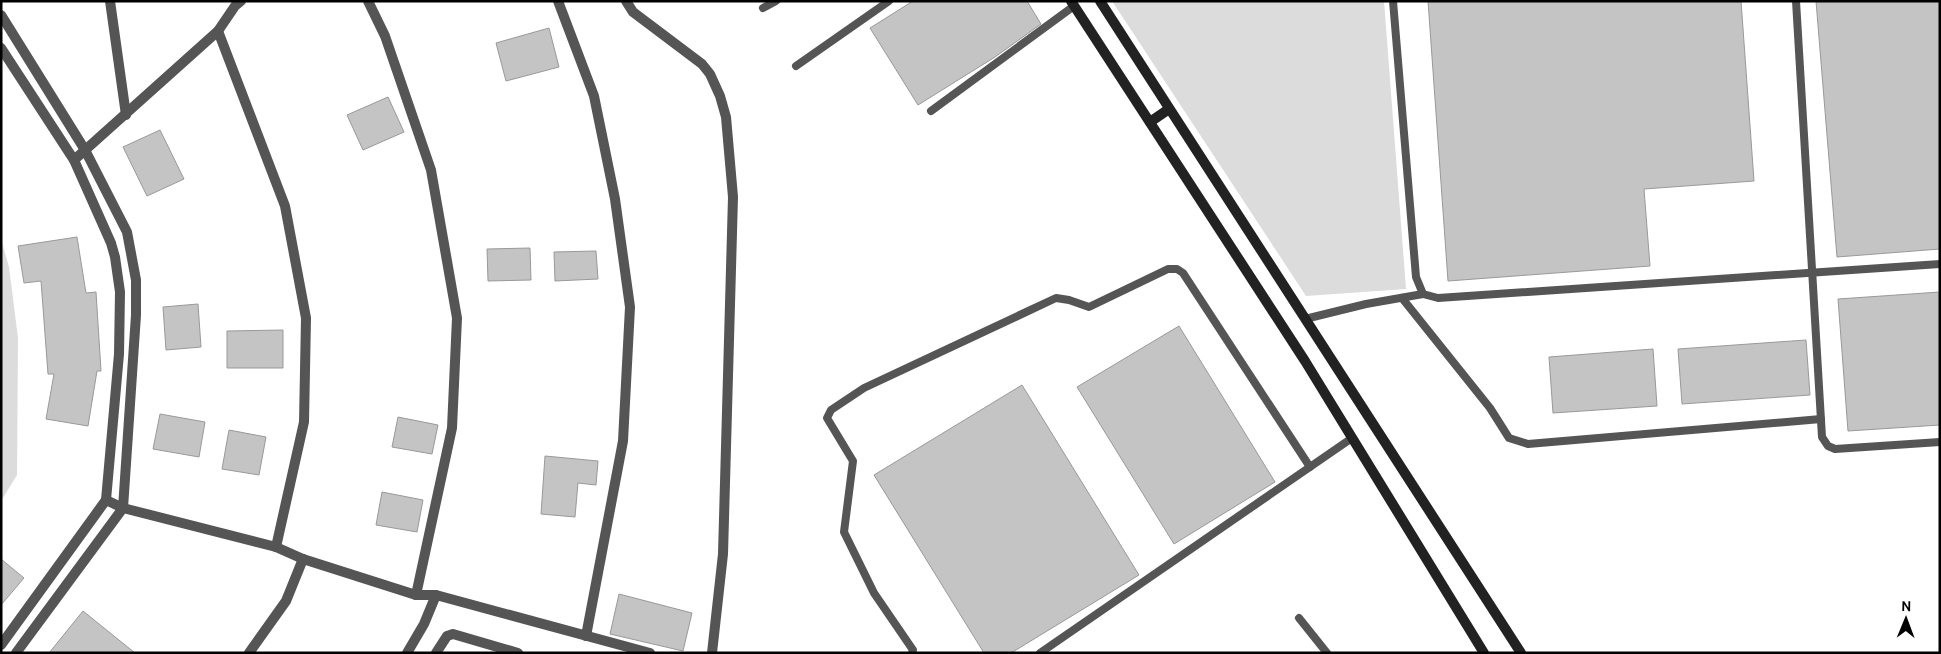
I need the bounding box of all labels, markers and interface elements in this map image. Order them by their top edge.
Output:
north arrow [1881,594,1931,644]
text: N [1901,597,1911,615]

